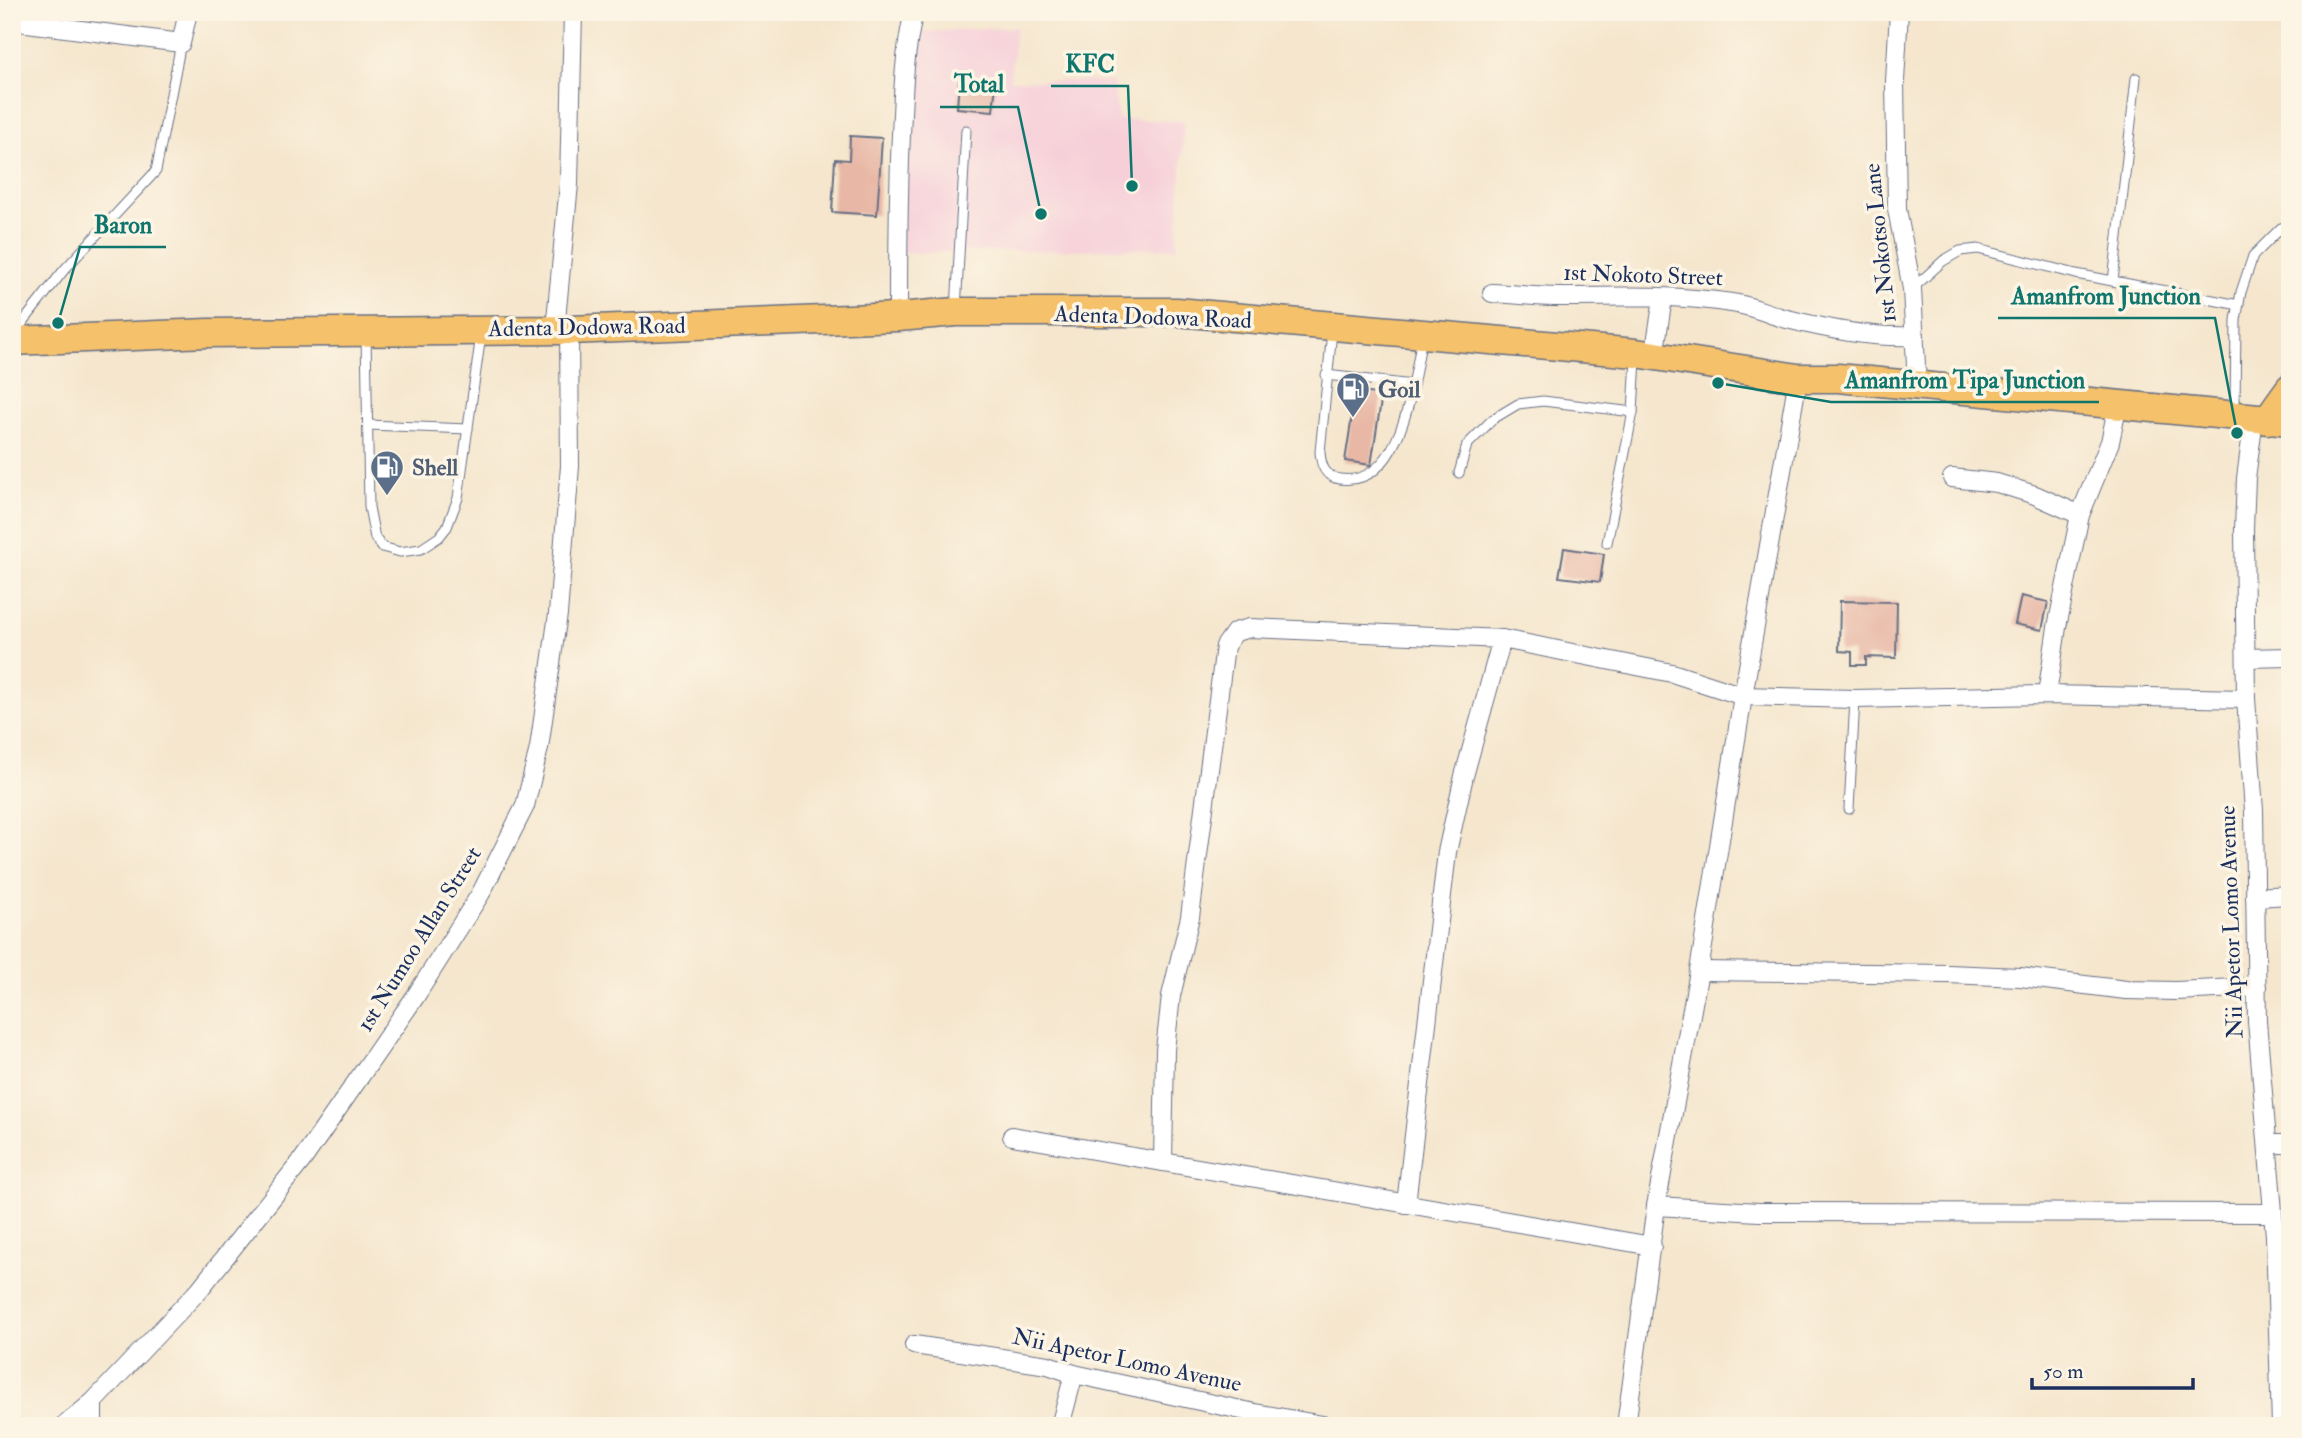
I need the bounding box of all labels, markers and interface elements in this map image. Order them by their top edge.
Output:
callout: KFC [1051,41,1128,86]
text: KFC [1065,49,1115,80]
callout: Total [940,62,1018,107]
text: Total [953,69,1005,100]
street label: 1st Nokotso Lane [1857,162,1903,324]
callout: Baron [80,202,166,247]
text: Baron [94,210,153,241]
street label: 1st Nokoto Street [1563,258,1723,292]
callout: Amanfrom Junction [1998,273,2215,318]
text: Amanfrom Junction [2010,281,2201,312]
street label: Adenta Dodowa Road [1053,299,1252,335]
street label: Adenta Dodowa Road [487,311,686,343]
callout: Amanfrom Tipa Junction [1831,357,2099,402]
text: Amanfrom Tipa Junction [1844,365,2086,396]
fuel station icon: Goil [1334,370,1372,419]
place label: Goil [1378,375,1421,404]
fuel station icon: Shell [368,448,406,497]
place label: Shell [412,453,459,482]
street label: Nii Apetor Lomo Avenue [2212,804,2251,1039]
street label: 1st Numoo Allan Street [350,841,488,1037]
street label: Nii Apetor Lomo Avenue [1010,1322,1244,1399]
scale bar [2032,1347,2194,1391]
text: 50 m [2043,1358,2084,1385]

